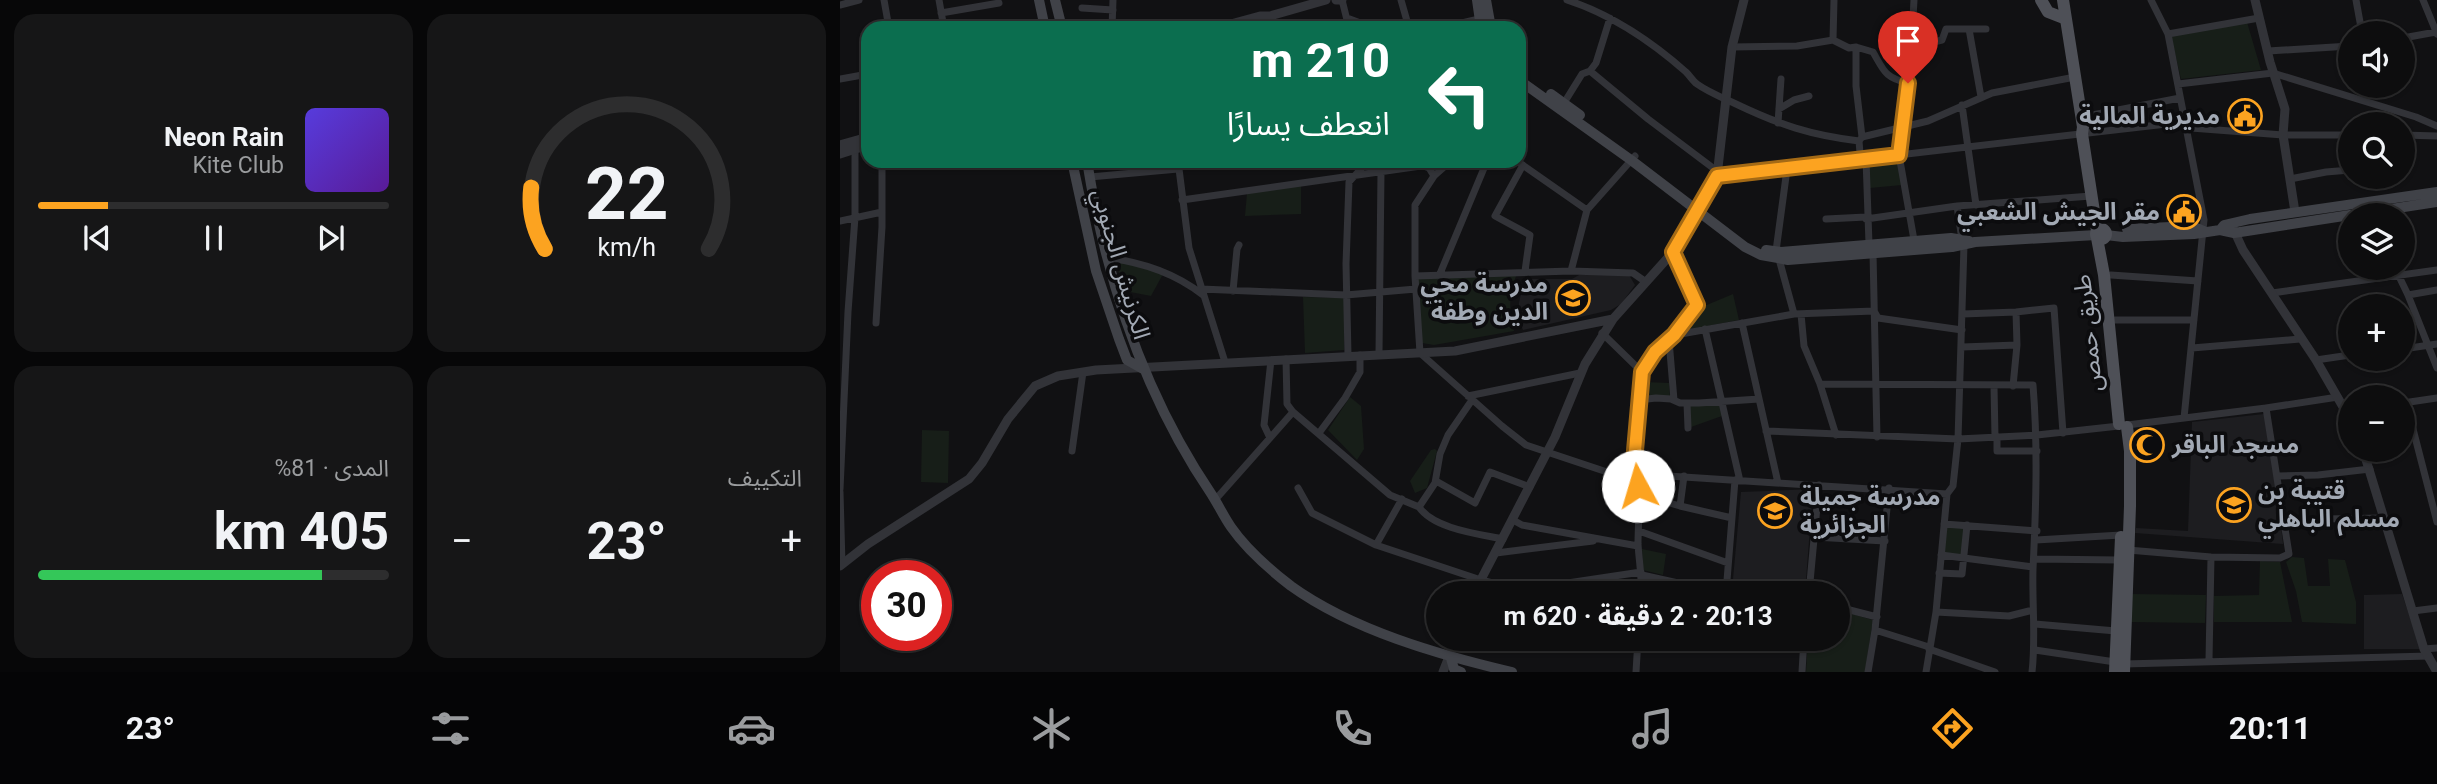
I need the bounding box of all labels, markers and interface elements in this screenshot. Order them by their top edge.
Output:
pin [1878,11,1938,83]
map controls [2338,21,2415,462]
button: sound [2338,21,2415,98]
icon: arrive [1889,22,1927,60]
text: 210 m [1251,32,1390,89]
icon: left [1414,49,1505,140]
public building icon: مديرية المالية [2226,97,2264,135]
place label: مديرية المالية [2079,102,2220,130]
text: انعطف يسارًا [1227,105,1390,143]
button: search [2338,112,2415,189]
text: Neon Rain [164,122,284,152]
text: 22 [585,151,668,237]
text: Kite Club [192,152,284,179]
street label: الكرنيش الجنوبي [1082,185,1156,344]
public building icon: مقر الجيش الشعبي [2165,193,2203,231]
place label: مقر الجيش الشعبي [1957,198,2160,232]
button: layers [2338,203,2415,280]
icon: previous [78,219,116,257]
icon: pause [195,219,233,257]
icon: next [312,219,350,257]
text: km/h [597,233,656,262]
place label: مدرسة محي الدين وطفة [1420,270,1548,326]
street label: طريق حمص [2068,273,2109,393]
school or university icon: مدرسة محي الدين وطفة [1554,279,1592,317]
button: + [2338,294,2415,371]
button: − [2338,385,2415,462]
mosque icon: مسجد الباقر [2128,426,2166,464]
place label: مسجد الباقر [2171,431,2299,459]
position arrow [1601,449,1675,523]
text: المدى · 81% [274,455,389,482]
text: التكييف [728,465,802,492]
place label: قتيبة بن مسلم الباهلي [2258,477,2400,539]
place label: مدرسة جميلة الجزائرية [1800,483,1940,539]
school or university icon: قتيبة بن مسلم الباهلي [2215,486,2253,524]
school or university icon: مدرسة جميلة الجزائرية [1756,492,1794,530]
text: 405 km [214,501,389,562]
text: 23° [587,511,667,572]
text: − [451,519,473,563]
text: + [780,519,802,563]
speed limit sign: 30 [861,560,952,651]
text: 20:13 · 2 دقيقة · 620 m [1503,601,1773,631]
icon: filters [426,704,475,753]
icon: car [727,704,776,753]
icon: climate [1027,704,1076,753]
icon: phone [1328,704,1377,753]
icon: music [1628,704,1677,753]
icon: directions [1928,704,1977,753]
text: 23° [126,709,175,747]
text: 20:11 [2229,709,2311,747]

